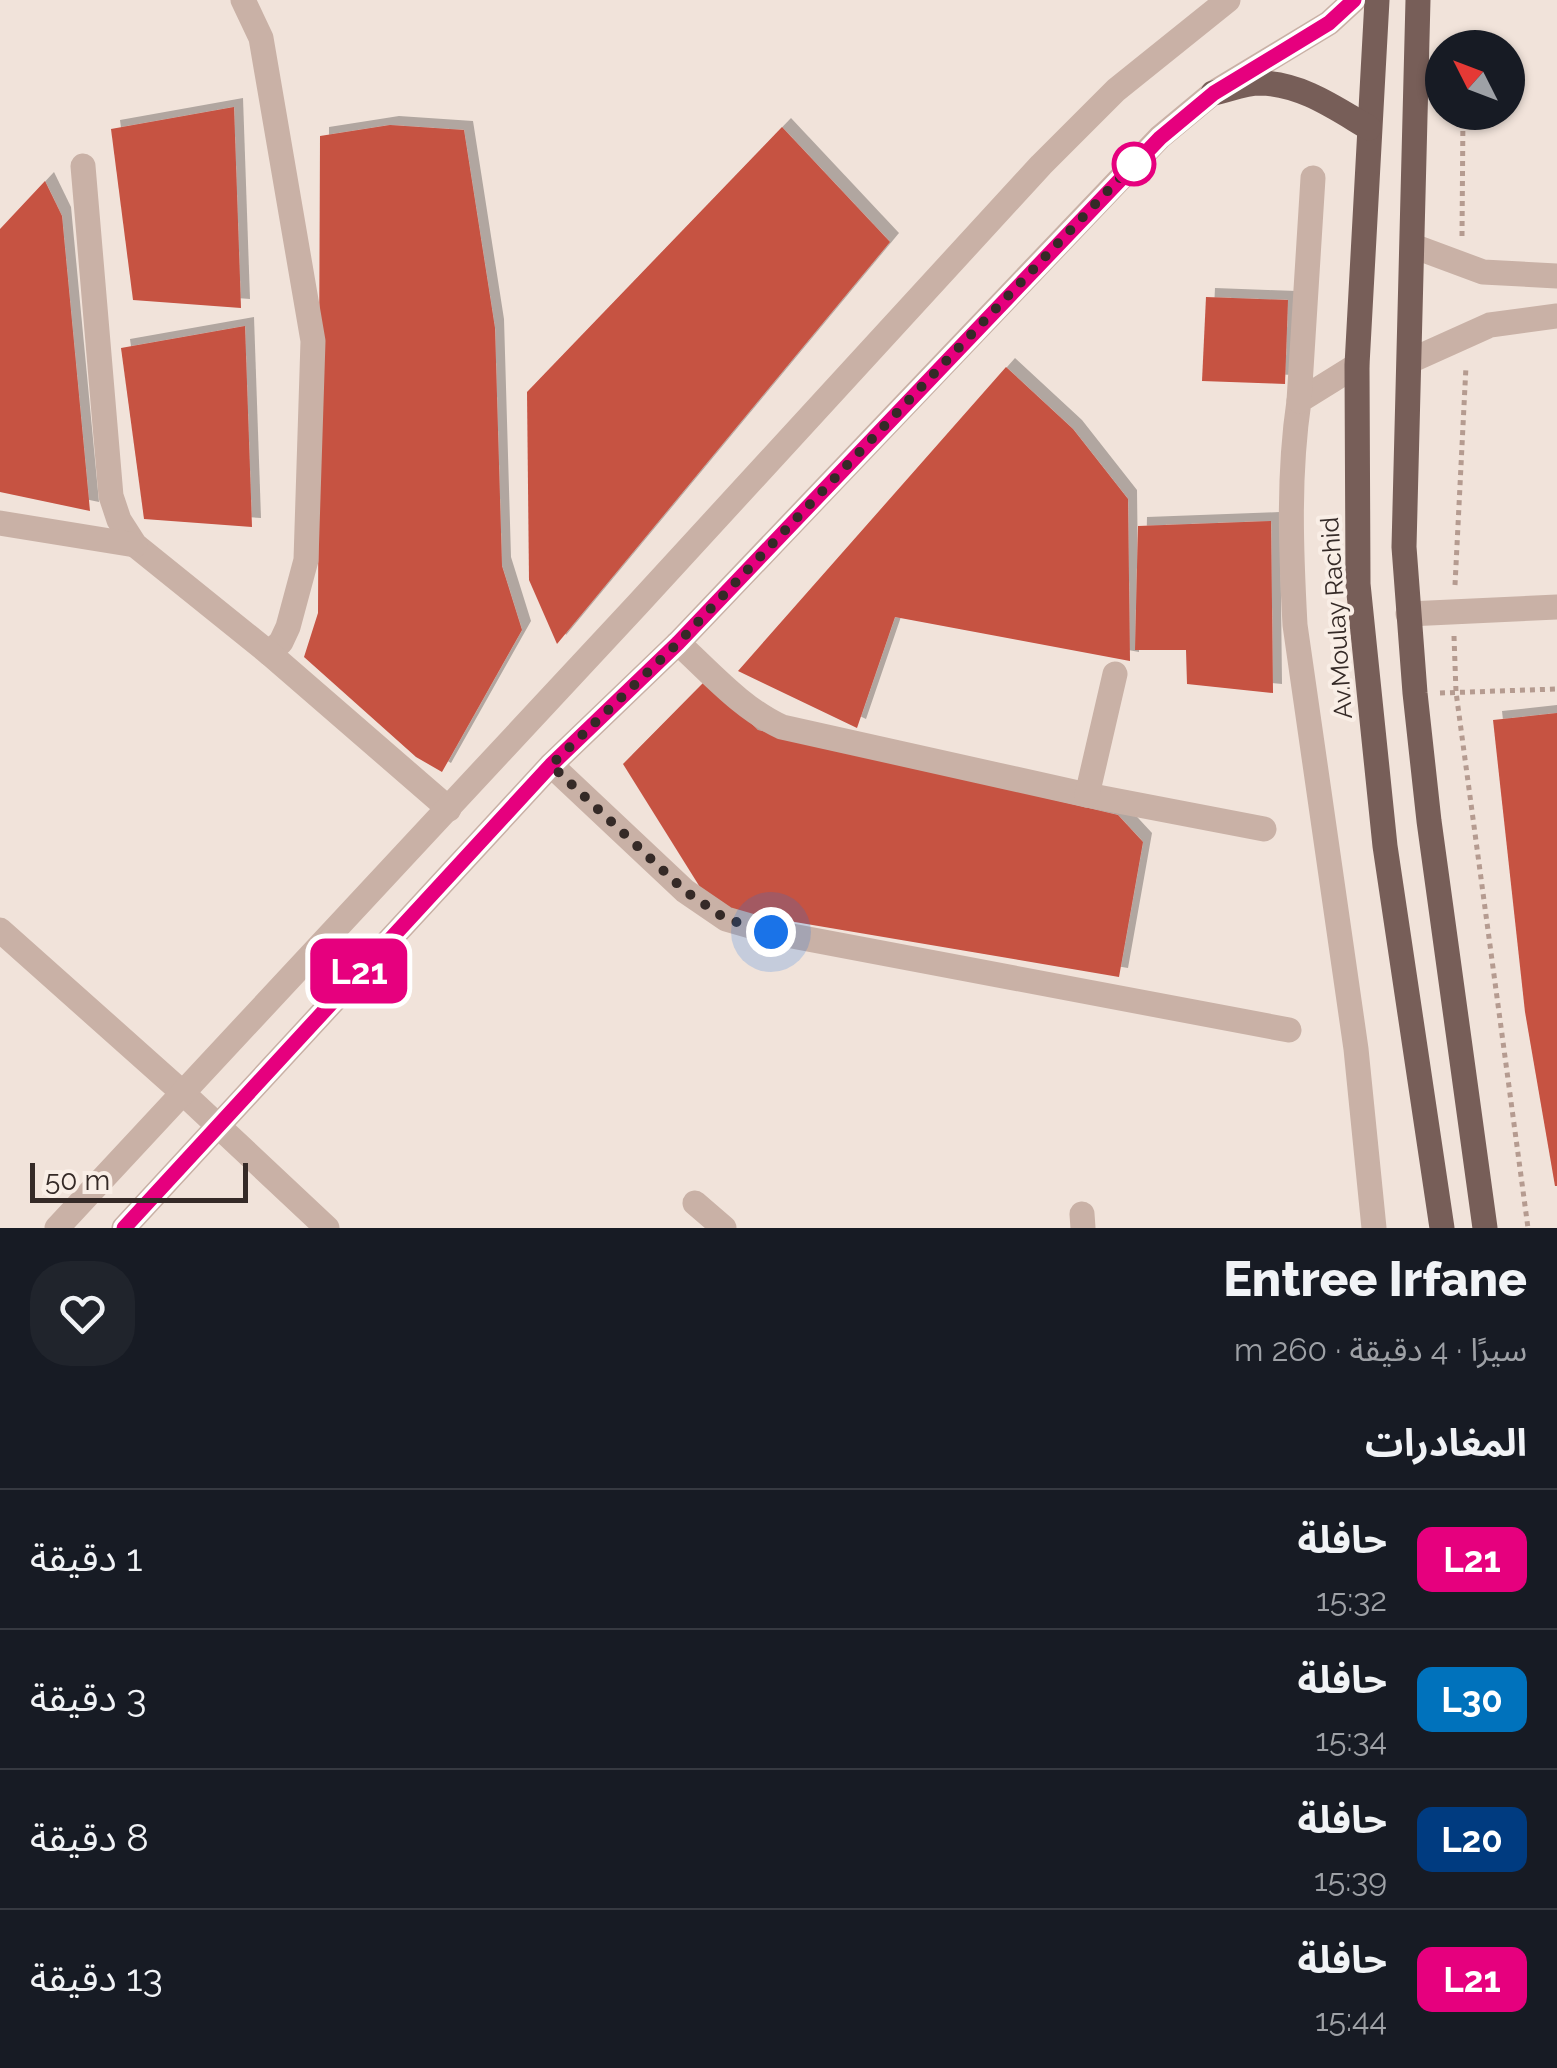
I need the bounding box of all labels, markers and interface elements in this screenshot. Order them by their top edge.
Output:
north arrow [1425,30,1525,130]
map controls [1425,30,1525,130]
unlabelled marker [1113,143,1155,185]
street label: Av.Moulay Rachid [1314,516,1358,720]
your location [746,907,796,957]
line badge: L21 [302,938,416,1004]
text: L21 [330,951,388,992]
scale bar [30,1158,248,1202]
text: 50 m [45,1164,110,1197]
text: Entree Irfane [1223,1251,1527,1307]
button: heart [30,1261,135,1366]
text: سيرًا · 4 دقيقة · 260 m [1234,1331,1527,1368]
text: المغادرات [1365,1420,1527,1465]
text: حافلة [1298,1517,1387,1562]
text: 1 دقيقة [30,1535,143,1580]
text: L21 [1443,1539,1501,1580]
text: 15:32 [1316,1581,1387,1618]
text: حافلة [1298,1657,1387,1702]
text: 3 دقيقة [30,1675,147,1720]
text: L30 [1441,1679,1503,1720]
text: 15:34 [1315,1721,1387,1758]
text: حافلة [1298,1797,1387,1842]
text: 8 دقيقة [30,1815,149,1860]
text: L20 [1441,1819,1503,1860]
text: 15:39 [1314,1861,1387,1898]
text: حافلة [1298,1937,1387,1982]
text: 13 دقيقة [30,1955,163,2000]
text: L21 [1443,1959,1501,2000]
text: 15:44 [1315,2001,1387,2038]

